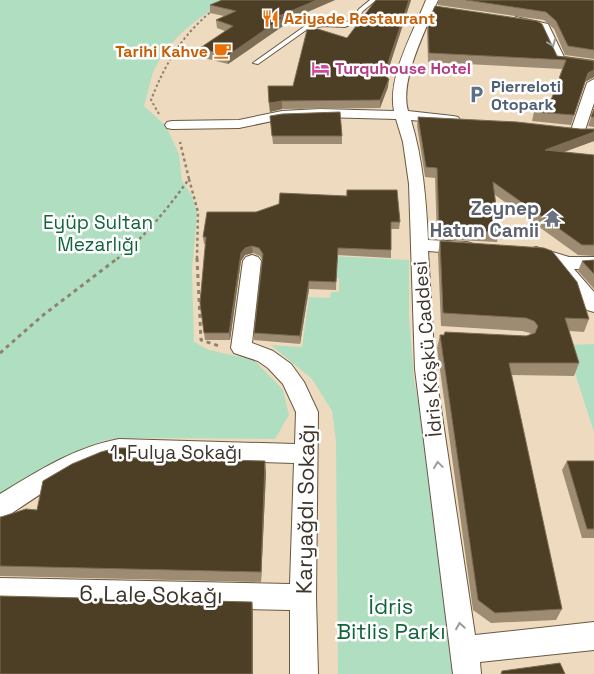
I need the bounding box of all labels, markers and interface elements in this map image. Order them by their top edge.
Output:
restaurant icon: Aziyade Restaurant [260,8,280,28]
place label: Aziyade Restaurant [284,8,435,29]
one-way arrow [546,39,556,47]
place label: Tarihi Kahve [115,41,208,62]
cafe icon: Tarihi Kahve [212,41,232,61]
hotel icon: Turquhouse Hotel [311,58,331,78]
place label: Turquhouse Hotel [335,58,471,79]
place label: Pierreloti Otopark [491,76,561,115]
parking icon: Pierreloti Otopark [467,85,487,105]
place label: Zeynep Hatun Camii [430,196,539,243]
temple icon: Zeynep Hatun Camii [543,209,563,229]
park label: Eyüp Sultan Mezarlığı [43,210,153,257]
street label: İdris Köşkü Caddesi [407,260,448,438]
street label: Karyağdı Sokağı [290,424,320,594]
street label: 1. Fulya Sokağı [110,440,242,465]
one-way arrow [433,461,444,469]
street label: 6. Lale Sokağı [79,579,223,609]
park label: İdris Bitlis Parkı [336,592,446,645]
one-way arrow [455,621,466,629]

